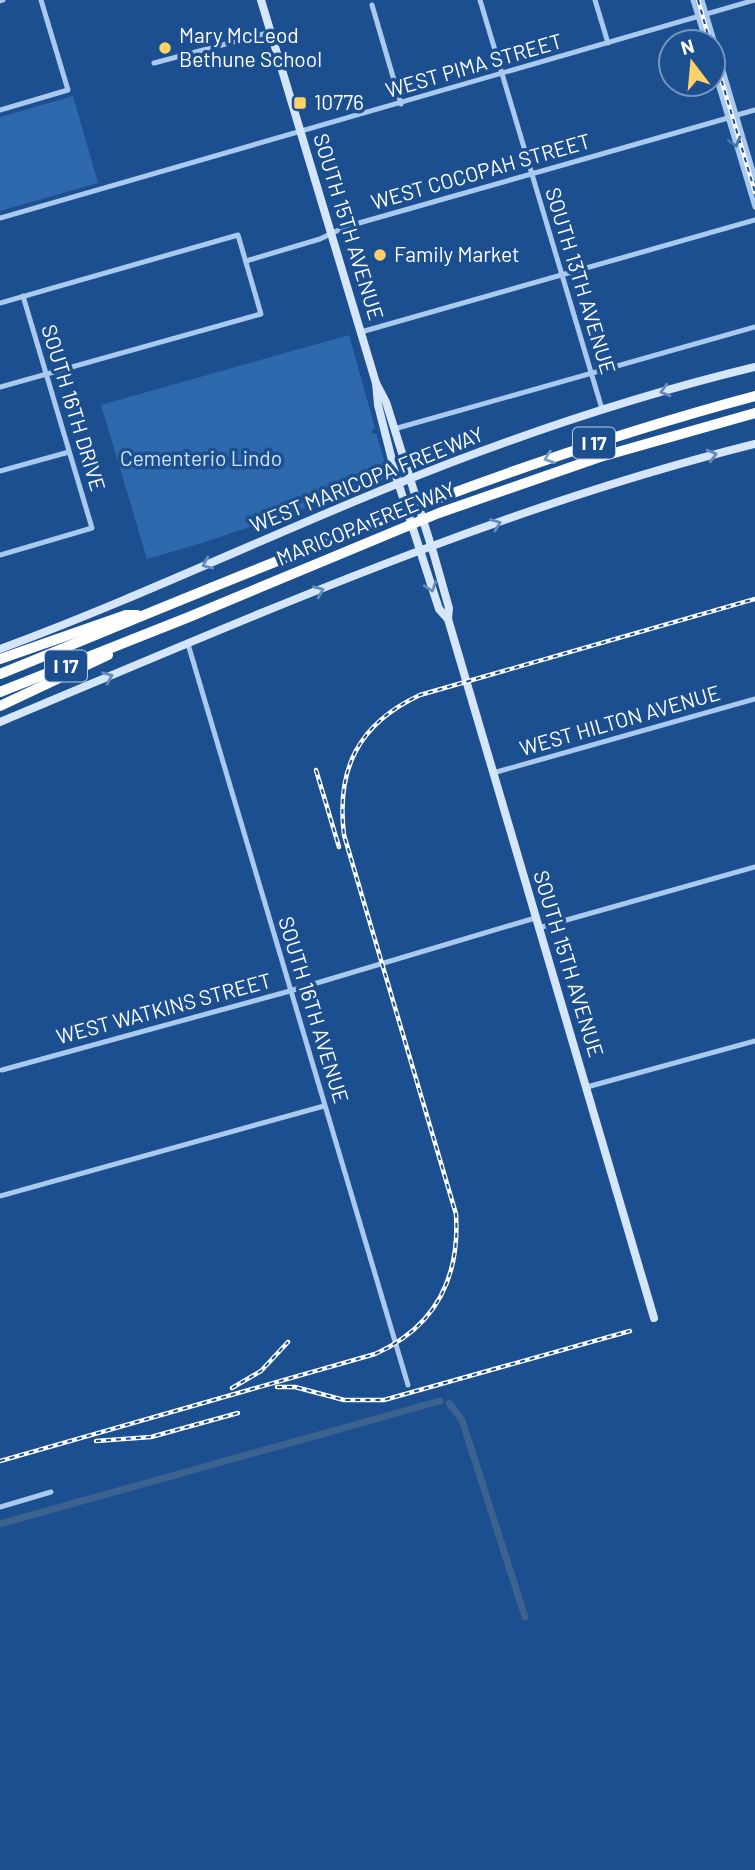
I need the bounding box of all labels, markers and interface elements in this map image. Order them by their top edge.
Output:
place label: Mary McLeod Bethune School [179,22,322,71]
street label: WEST PIMA STREET [382,27,565,102]
north arrow [657,28,727,98]
text: N [678,33,696,59]
marker: Mary McLeod Bethune School [157,40,173,56]
place label: 10776 [314,89,364,114]
marker: 10776 [292,95,308,111]
street label: WEST COCOPAH STREET [368,127,593,214]
street label: SOUTH 15TH AVENUE [309,130,390,323]
one-way arrow [727,136,742,148]
street label: SOUTH 13TH AVENUE [541,184,622,377]
place label: Family Market [394,241,520,266]
marker: Family Market [372,247,388,263]
street label: SOUTH 16TH DRIVE [37,321,112,494]
one-way arrow [659,382,671,397]
street label: WEST MARICOPA FREEWAY [247,422,487,538]
road number: I 17 [573,428,615,458]
park label: Cementerio Lindo [120,445,282,470]
one-way arrow [706,449,718,463]
one-way arrow [543,450,555,464]
street label: MARICOPA FREEWAY [273,477,459,571]
one-way arrow [489,518,501,532]
one-way arrow [202,556,214,570]
one-way arrow [423,580,437,592]
one-way arrow [312,586,324,600]
road number: I 17 [45,650,87,681]
one-way arrow [102,672,114,686]
street label: WEST HILTON AVENUE [516,679,723,760]
street label: SOUTH 15TH AVENUE [529,867,610,1060]
street label: SOUTH 16TH AVENUE [274,913,355,1106]
street label: WEST WATKINS STREET [53,967,274,1048]

